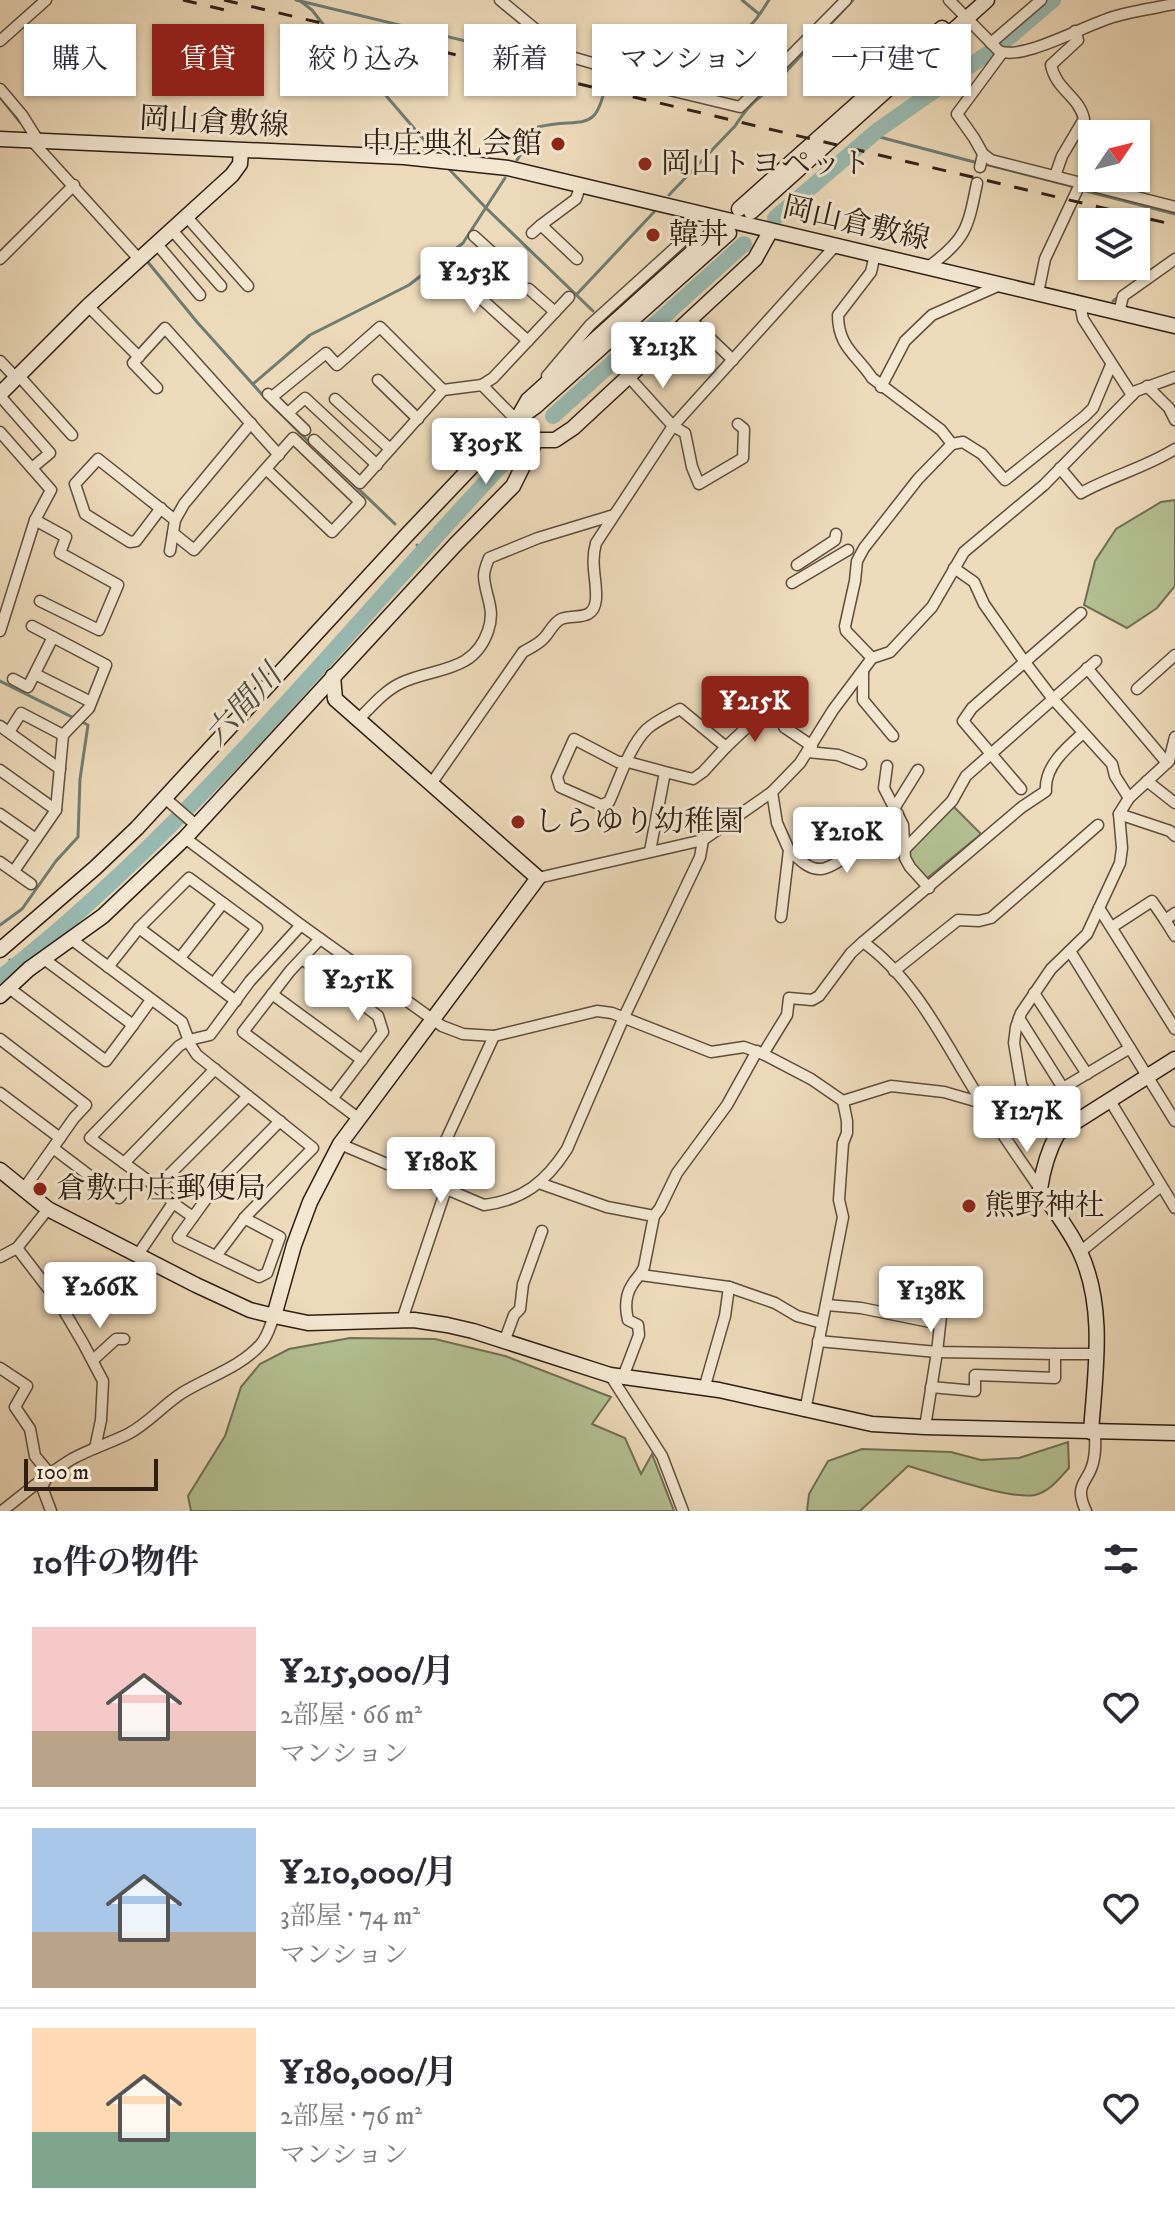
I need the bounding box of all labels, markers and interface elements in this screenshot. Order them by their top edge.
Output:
chip: 購入 [24,24,136,96]
chip: 賃貸 [152,24,264,96]
chip: 絞り込み [280,24,448,96]
chip: 新着 [464,24,576,96]
chip: マンション [592,24,787,96]
chip: 一戸建て [803,24,971,96]
street label: 岡山倉敷線 [138,101,290,145]
north arrow [1078,120,1150,192]
map controls [1078,120,1150,280]
place label: 中庄典礼会館 [362,126,542,163]
marker: 中庄典礼会館 [549,135,567,153]
place label: 岡山トヨペット [661,146,871,183]
marker: 岡山トヨペット [636,155,654,173]
street label: 岡山倉敷線 [779,189,933,259]
button: layers [1078,208,1150,280]
place label: 韓丼 [669,217,729,254]
marker: 韓丼 [644,226,662,244]
pin: ¥253K [418,247,530,315]
text: ¥253K [439,256,509,289]
pin: ¥213K [607,322,719,390]
text: ¥213K [629,331,697,364]
pin: ¥305K [430,418,542,486]
text: ¥305K [450,427,522,460]
water label: 六間川 [197,655,293,755]
pin: ¥215K [699,676,811,744]
text: ¥215K [720,685,790,718]
place label: しらゆり幼稚園 [534,804,744,841]
pin: ¥210K [791,807,903,875]
marker: しらゆり幼稚園 [509,813,527,831]
text: ¥210K [811,816,883,849]
pin: ¥251K [302,955,414,1023]
text: ¥251K [323,964,393,997]
pin: ¥127K [971,1086,1083,1154]
text: ¥127K [991,1095,1063,1128]
pin: ¥180K [385,1137,497,1205]
text: ¥180K [405,1146,477,1179]
place label: 倉敷中庄郵便局 [56,1171,266,1208]
marker: 倉敷中庄郵便局 [31,1180,49,1198]
place label: 熊野神社 [985,1188,1105,1225]
marker: 熊野神社 [960,1197,978,1215]
pin: ¥266K [44,1262,156,1330]
pin: ¥138K [875,1266,987,1334]
text: ¥266K [62,1271,138,1304]
text: ¥138K [897,1275,965,1308]
scale bar [24,1455,158,1491]
text: 100 m [36,1459,89,1486]
icon: filters [1099,1537,1143,1581]
text: 10件の物件 [32,1542,199,1584]
text: ¥215,000/月 [280,1651,455,1693]
icon: home [96,1659,192,1755]
icon: heart [1099,1685,1143,1729]
text: 2部屋 · 66 m² [280,1699,422,1732]
text: マンション [280,1738,409,1771]
text: ¥210,000/月 [280,1852,457,1894]
icon: home [96,1860,192,1956]
icon: heart [1099,1886,1143,1930]
text: 3部屋 · 74 m² [280,1900,420,1933]
text: マンション [280,1939,409,1972]
text: ¥180,000/月 [280,2052,458,2094]
icon: home [96,2060,192,2156]
icon: heart [1099,2086,1143,2130]
text: 2部屋 · 76 m² [280,2100,422,2133]
text: マンション [280,2139,409,2172]

